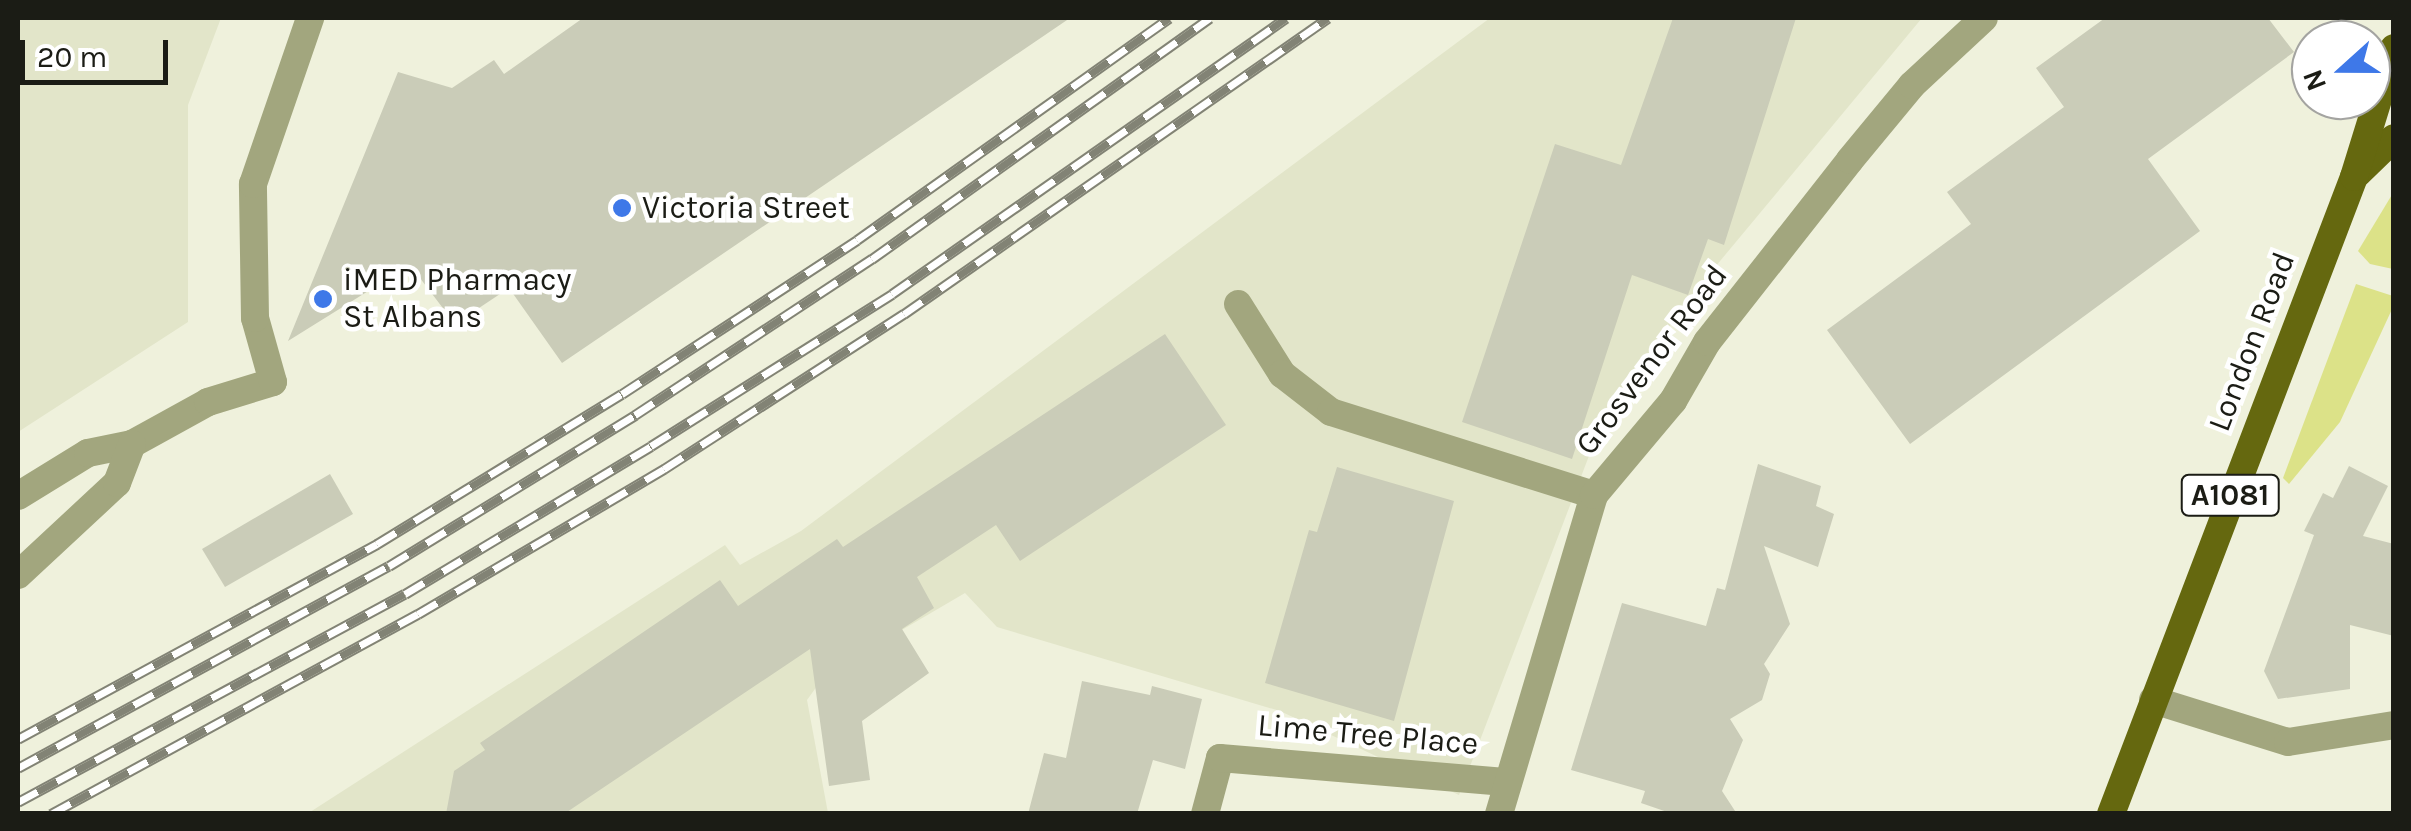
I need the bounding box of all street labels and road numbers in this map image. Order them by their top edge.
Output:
street label: London Road [2200,247,2304,437]
street label: Grosvenor Road [1568,257,1736,463]
road number: A1081 [2180,470,2280,520]
street label: Lime Tree Place [1256,706,1480,764]

